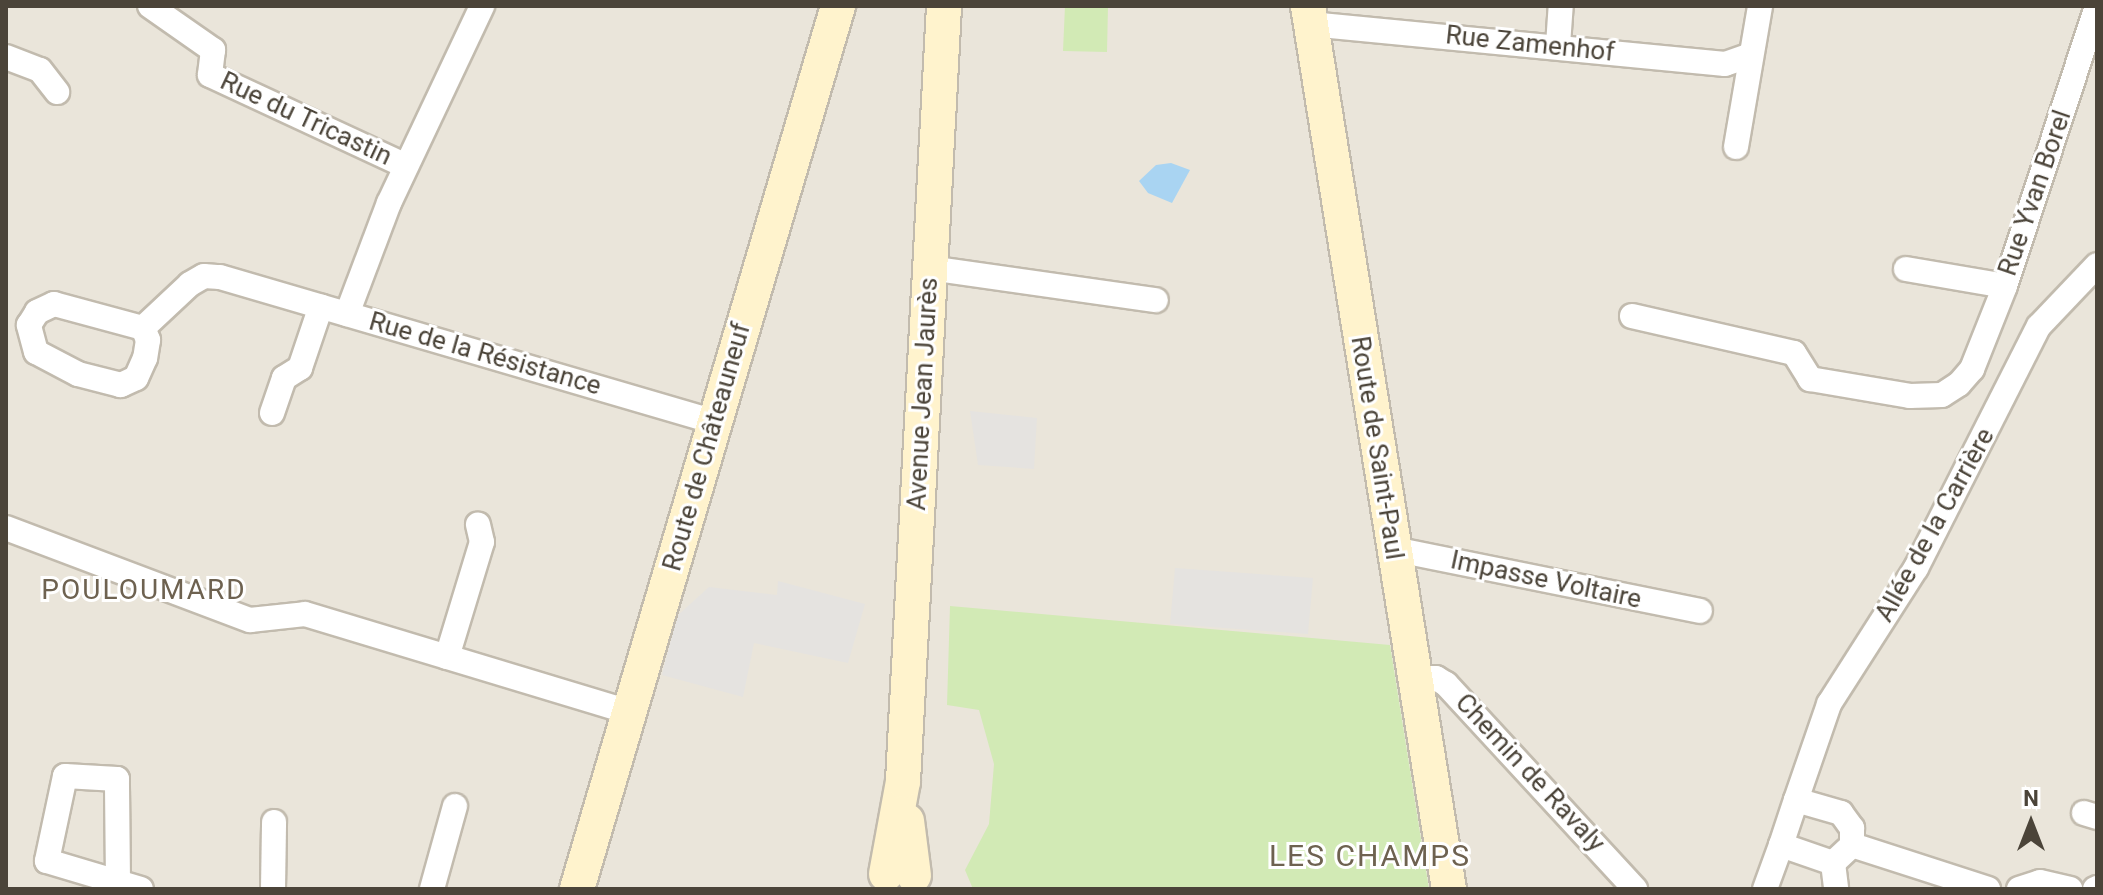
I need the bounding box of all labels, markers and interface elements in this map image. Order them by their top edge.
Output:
street label: Rue Zamenhof [1444,20,1616,68]
street label: Rue du Tricastin [215,66,397,172]
street label: Rue Yvan Borel [1992,106,2078,280]
street label: Avenue Jean Jaurès [901,277,945,511]
street label: Rue de la Résistance [365,306,605,402]
street label: Route de Châteauneuf [657,319,757,575]
street label: Route de Saint-Paul [1344,334,1410,562]
street label: Allée de la Carrière [1869,423,2001,627]
street label: Impasse Voltaire [1448,545,1644,615]
district label: POULOUMARD [41,573,247,607]
street label: Chemin de Ravaly [1449,687,1611,859]
north arrow [1991,783,2071,863]
text: N [2023,786,2039,811]
district label: LES CHAMPS [1269,838,1471,874]

